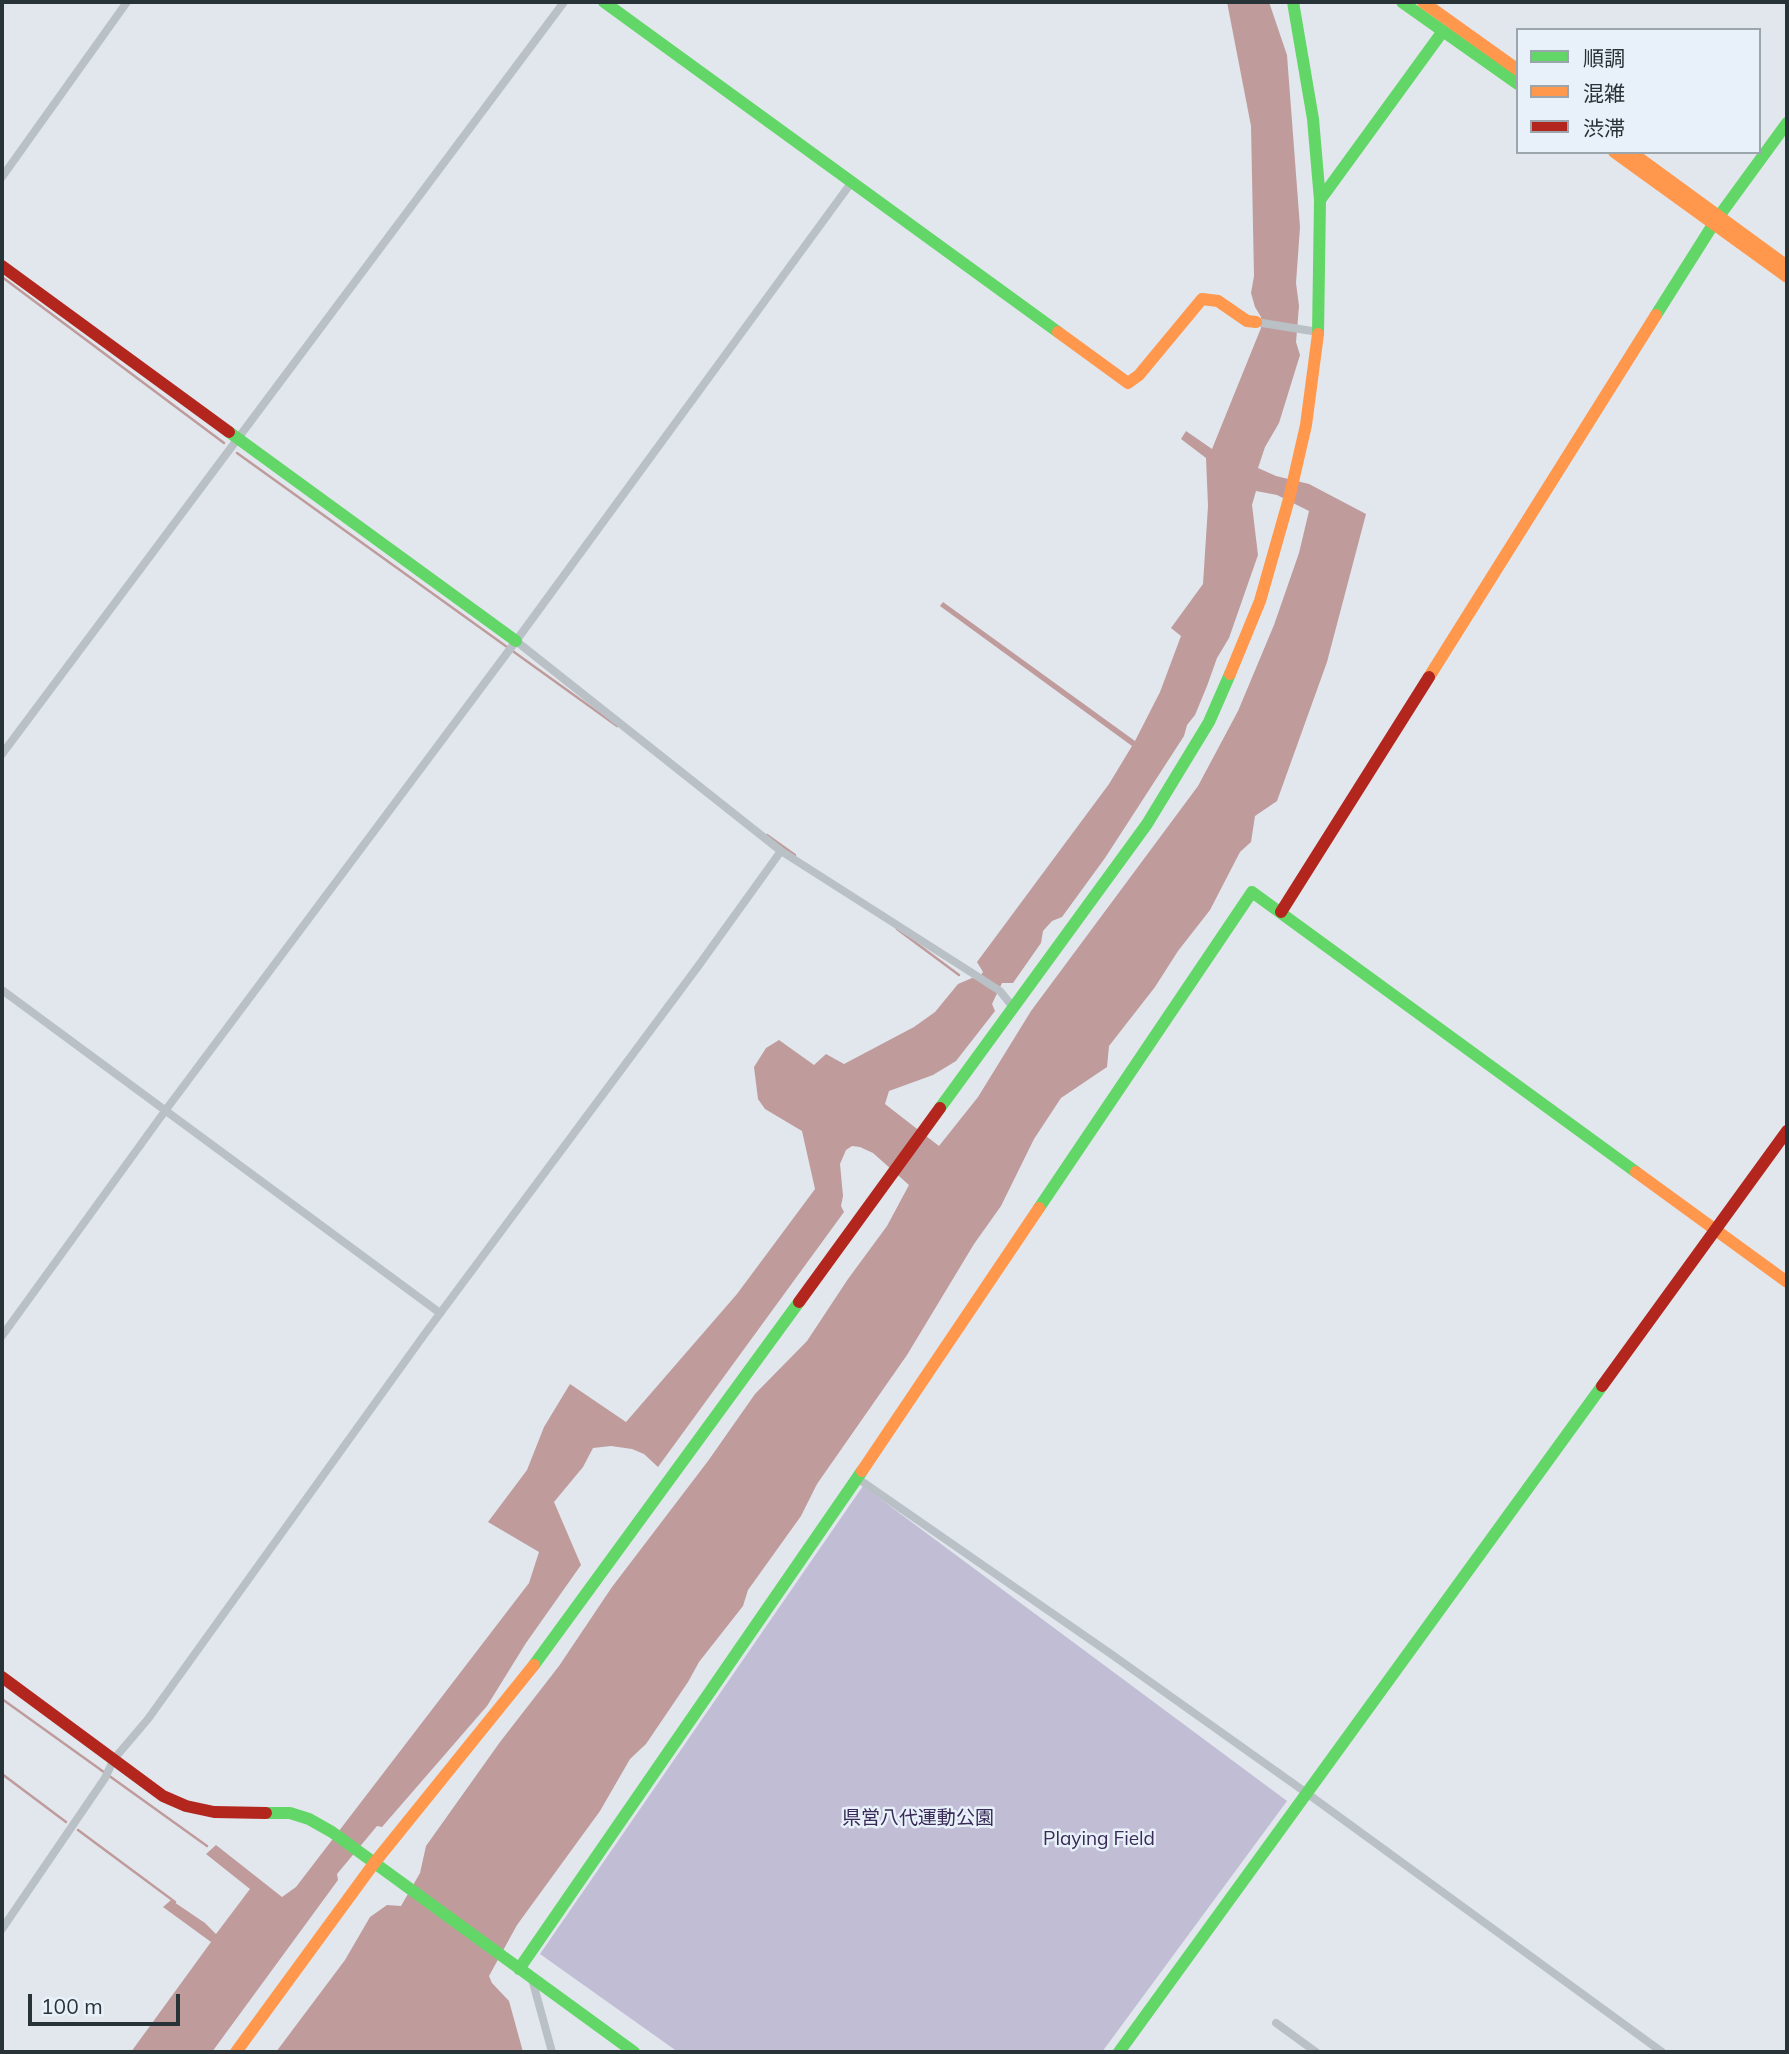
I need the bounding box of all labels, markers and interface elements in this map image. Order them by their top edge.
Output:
legend [1516,28,1761,154]
text: 順調 [1583,45,1625,71]
text: 混雑 [1583,80,1625,106]
text: 渋滞 [1583,115,1625,141]
park label: 県営八代運動公園 [842,1807,994,1829]
park label: Playing Field [1043,1828,1155,1850]
scale bar [32,1980,184,2024]
text: 100 m [41,1993,103,2019]

